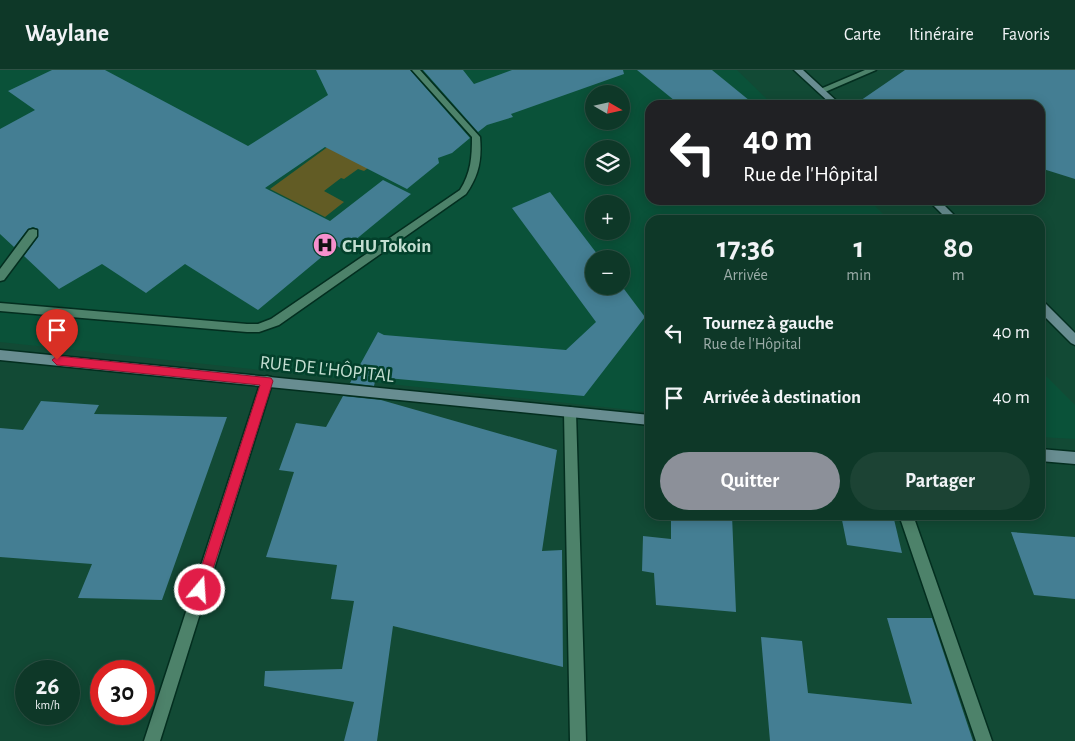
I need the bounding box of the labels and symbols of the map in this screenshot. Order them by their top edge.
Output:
north arrow [585,85,630,130]
hospital icon: CHU Tokoin [312,232,338,258]
place label: CHU Tokoin [342,237,431,256]
pin [36,309,78,360]
street label: RUE DE L'HÔPITAL [259,351,395,386]
position arrow [173,563,225,615]
speed limit sign: 30 [90,660,155,725]

